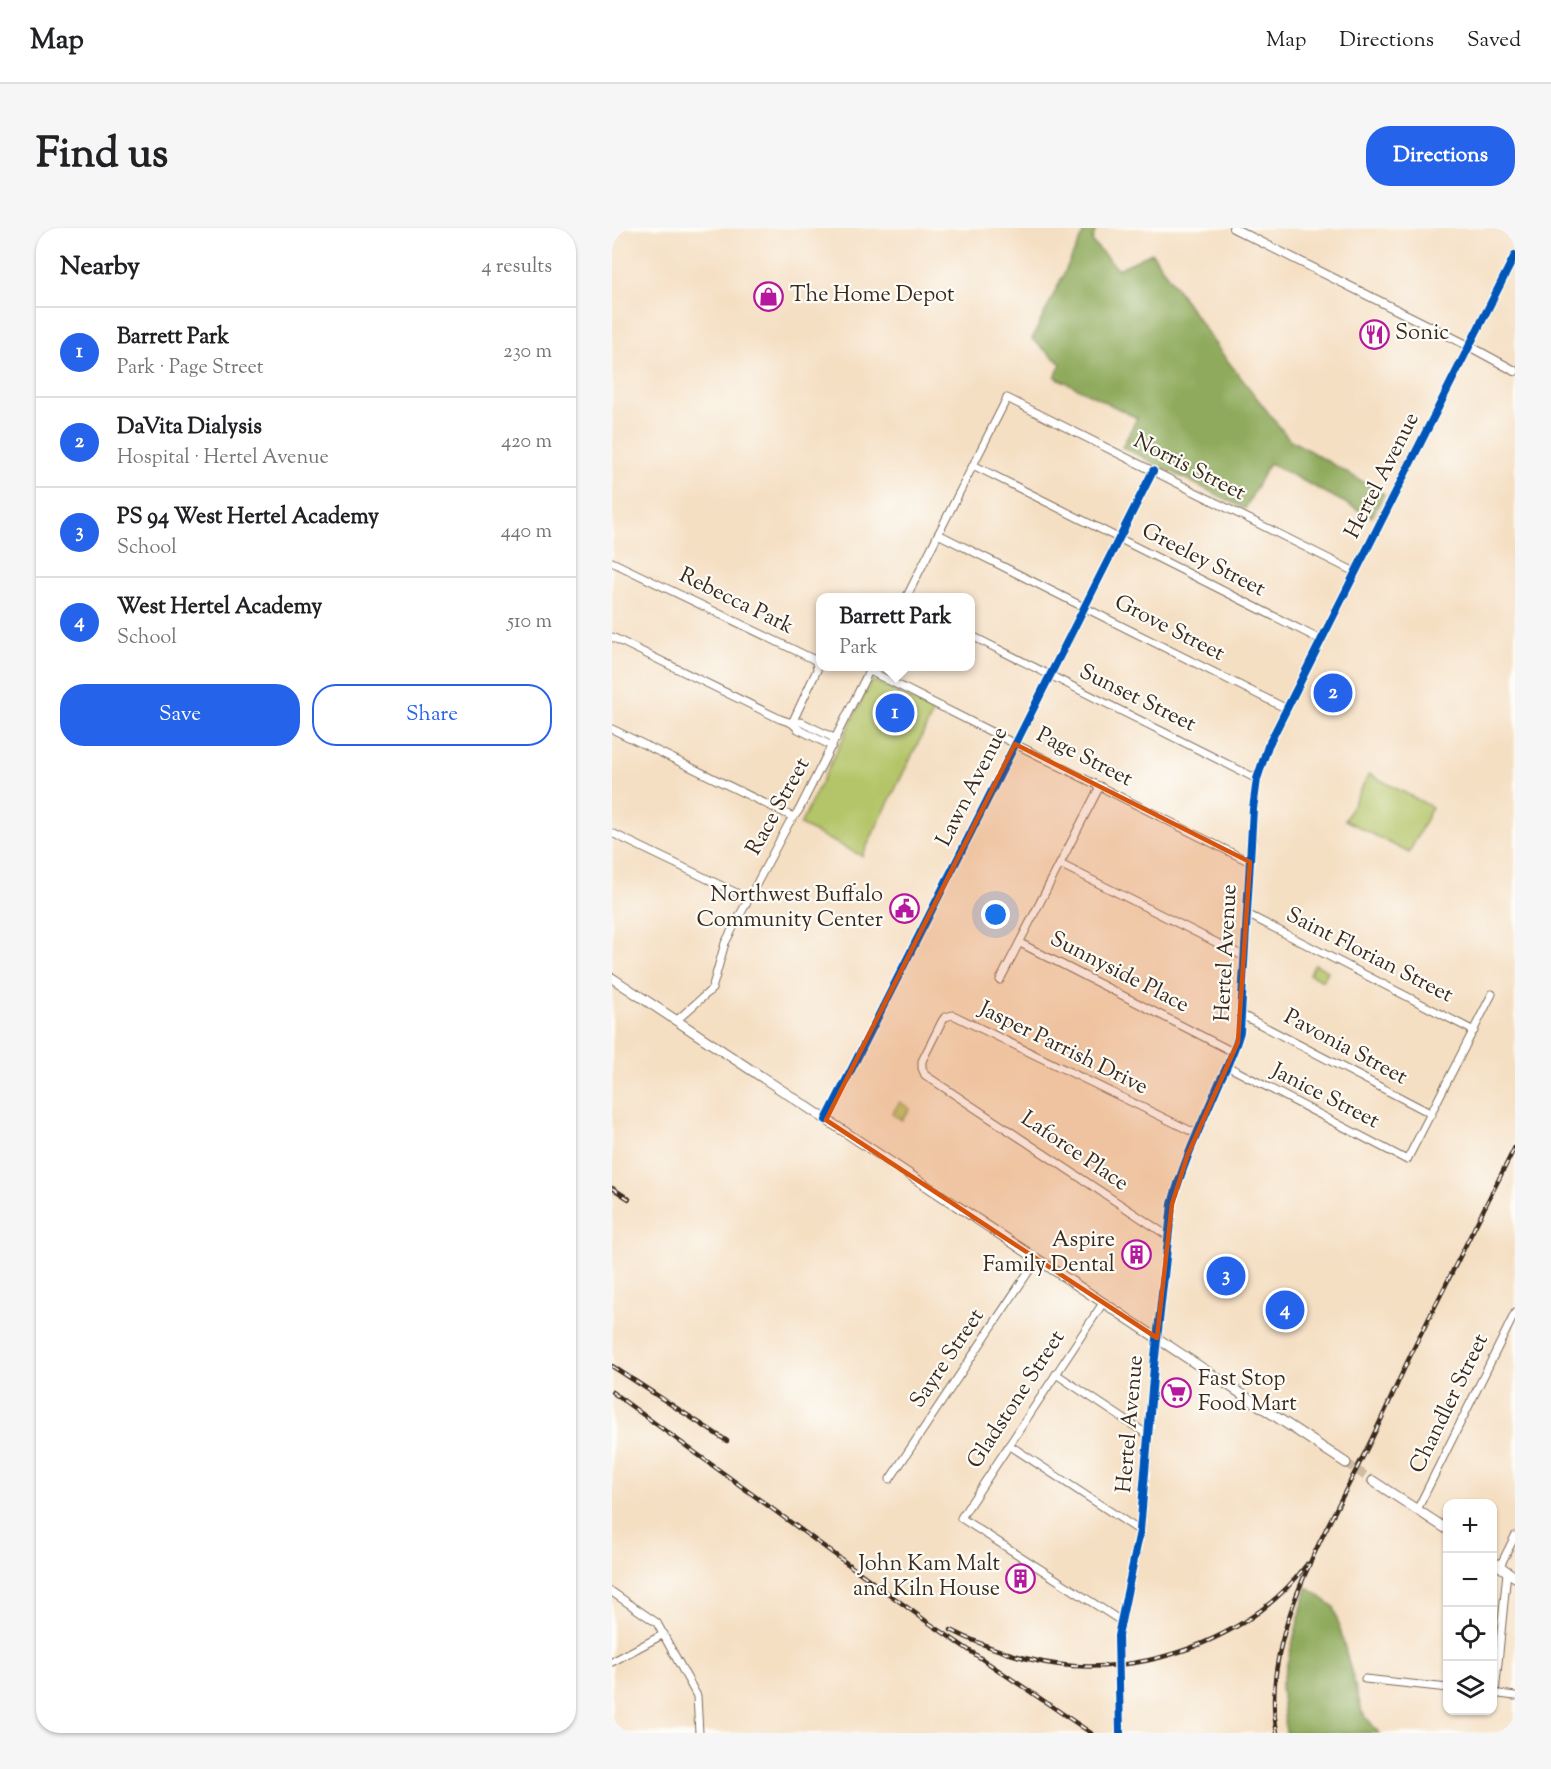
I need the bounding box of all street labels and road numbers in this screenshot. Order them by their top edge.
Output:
street label: Hertel Avenue [1337,407,1429,545]
street label: Norris Street [1127,426,1251,510]
street label: Greeley Street [1136,516,1271,606]
street label: Rebecca Park [673,560,799,644]
street label: Grove Street [1108,587,1230,671]
street label: Sunset Street [1073,657,1201,741]
street label: Page Street [1030,720,1138,796]
street label: Lawn Avenue [929,721,1017,853]
street label: Race Street [739,752,819,862]
street label: Hertel Avenue [1207,883,1247,1023]
street label: Saint Florian Street [1280,900,1459,1012]
street label: Sunnyside Place [1044,924,1194,1022]
street label: Jasper Parrish Drive [972,994,1153,1104]
street label: Pavonia Street [1278,1002,1413,1094]
street label: Janice Street [1265,1056,1385,1138]
street label: Laforce Place [1014,1104,1134,1200]
street label: Sayre Street [903,1302,993,1415]
street label: Gladstone Street [960,1324,1074,1475]
street label: Chandler Street [1402,1328,1498,1479]
street label: Hertel Avenue [1109,1354,1153,1494]

